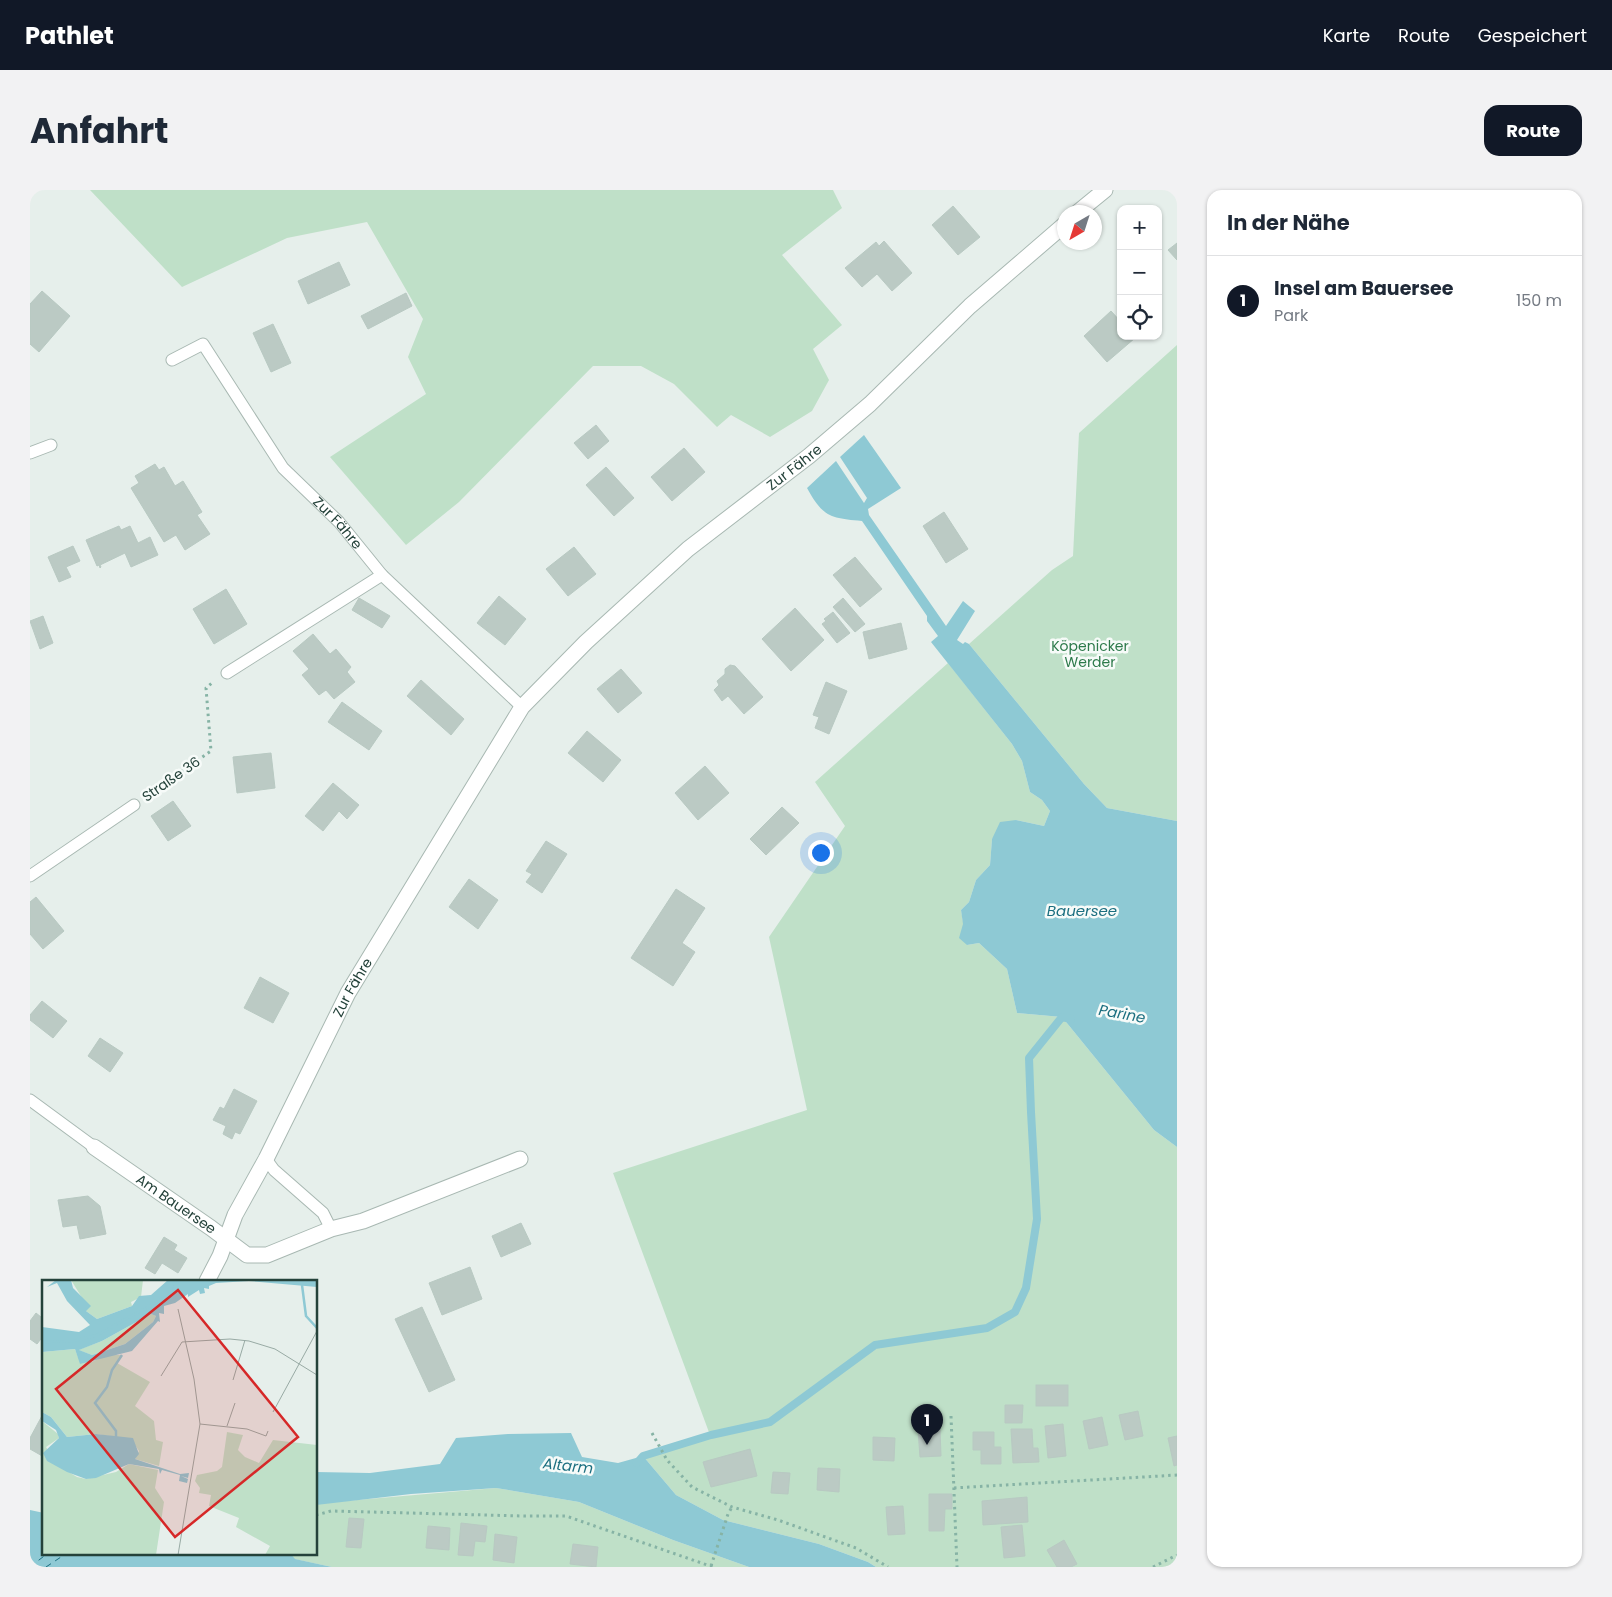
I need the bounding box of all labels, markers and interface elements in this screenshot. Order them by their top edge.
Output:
text: Pathlet [25,19,114,52]
text: Karte [1323,23,1370,48]
text: Route [1398,23,1450,48]
text: Gespeichert [1478,23,1587,48]
button: Route [1484,105,1582,156]
text: Anfahrt [30,106,169,155]
north arrow [1057,205,1102,250]
map controls [1117,205,1162,340]
button: + [1117,205,1162,250]
text: In der Nähe [1227,208,1350,237]
button: − [1117,250,1162,295]
text: Insel am Bauersee [1274,275,1453,302]
text: 1 [1240,289,1246,312]
text: 150 m [1516,289,1562,312]
button: locate [1117,295,1162,340]
text: Park [1274,304,1308,327]
street label: Zur Fähre [762,439,826,495]
street label: Zur Fähre [309,492,367,554]
park label: Köpenicker Werder [1051,636,1129,672]
street label: Straße 36 [138,752,204,806]
your location [808,840,834,866]
water label: Bauersee [1047,900,1117,921]
street label: Zur Fähre [328,954,377,1020]
water label: Parine [1097,999,1147,1028]
street label: Am Bauersee [132,1169,221,1239]
inset map [42,1280,318,1554]
pin: 1 [911,1404,943,1445]
water label: Altarm [541,1452,594,1479]

